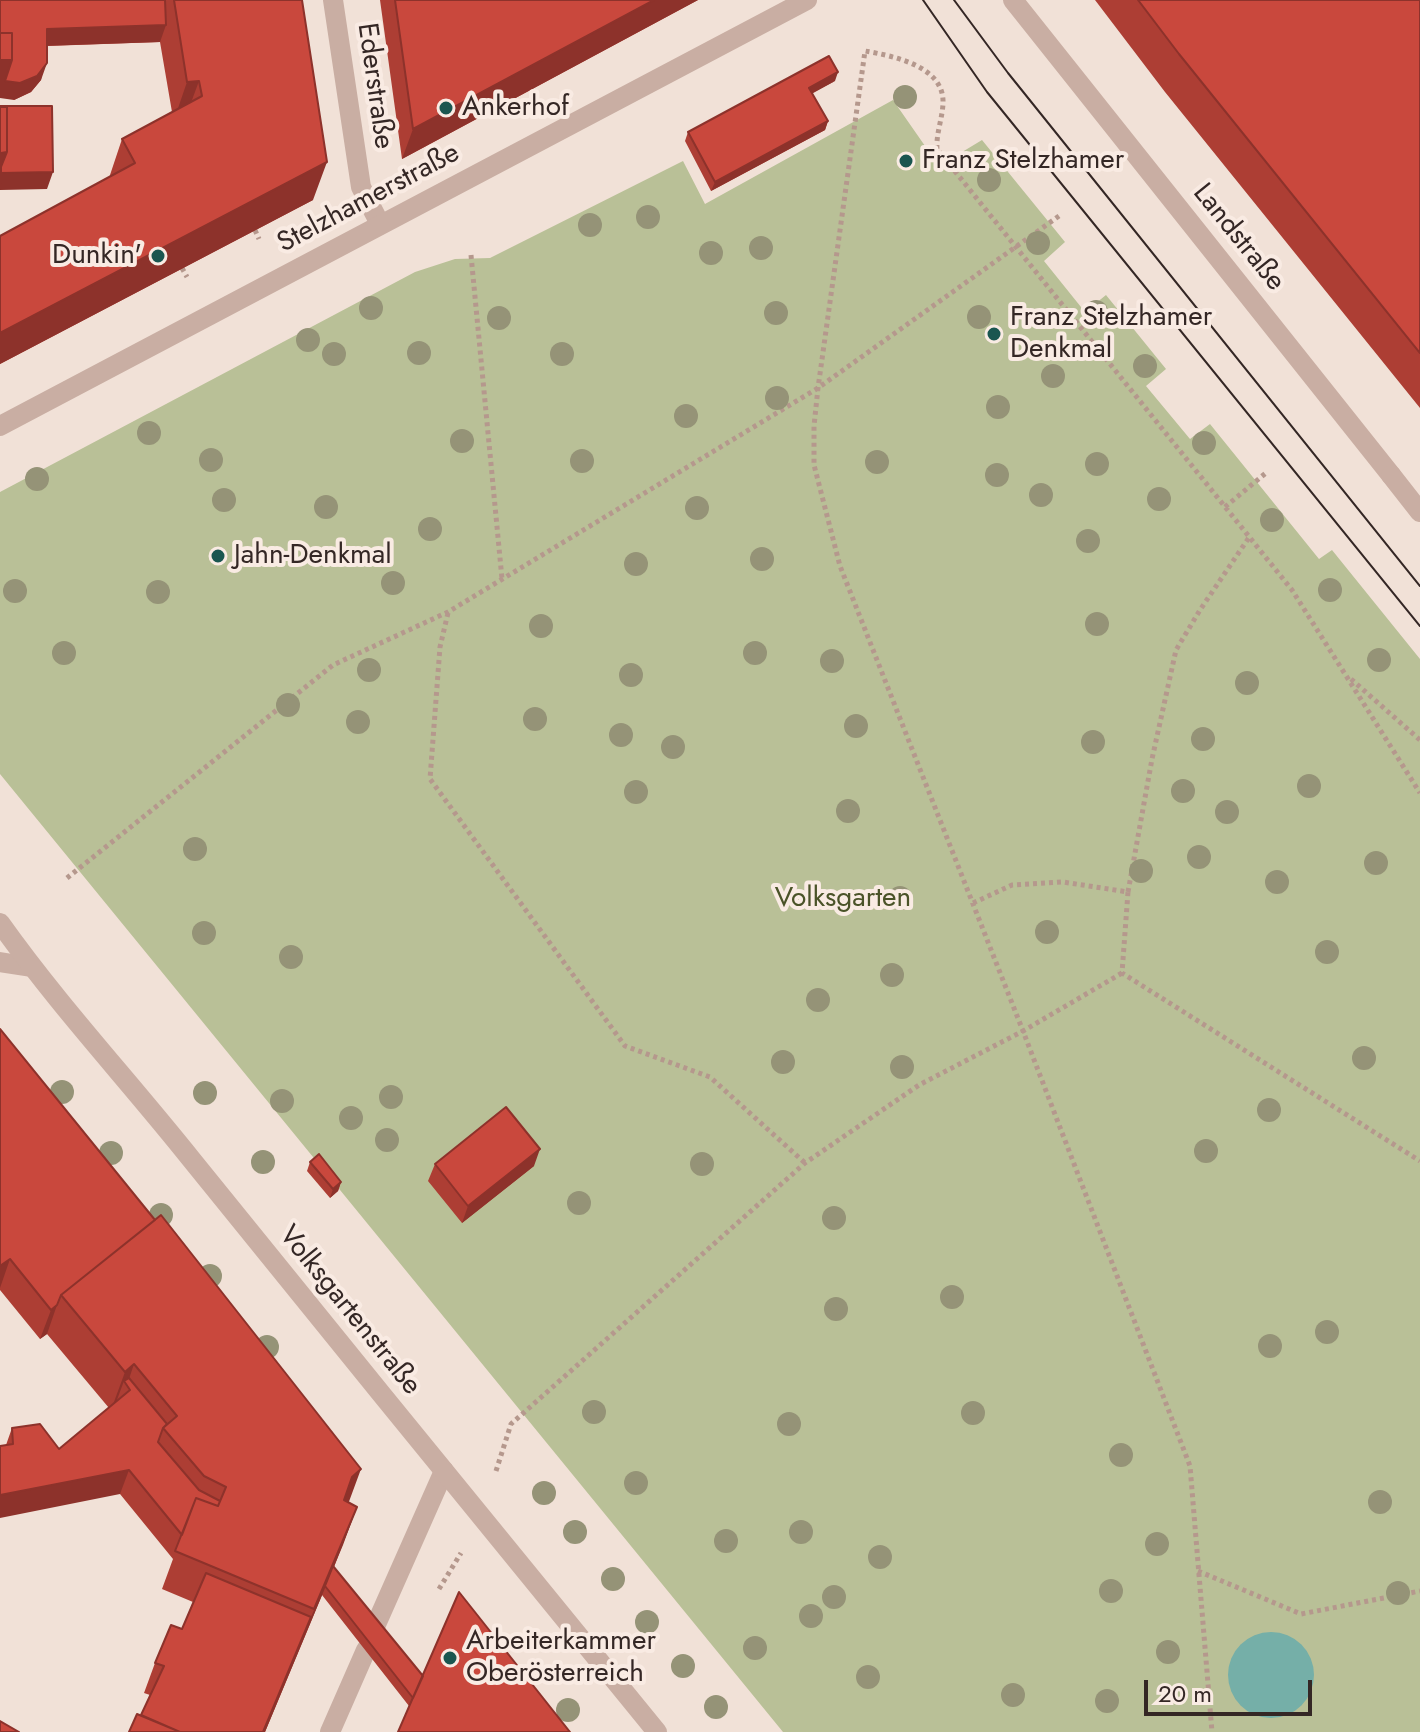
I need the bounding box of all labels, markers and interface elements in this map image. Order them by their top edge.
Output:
street label: Ederstraße [349,21,399,151]
place label: Ankerhof [462,91,569,125]
marker: Ankerhof [437,99,455,117]
street label: Stelzhamerstraße [272,137,466,261]
place label: Franz Stelzhamer [922,144,1124,178]
marker: Franz Stelzhamer [897,152,915,170]
street label: Landstraße [1185,178,1291,298]
place label: Dunkin' [52,239,142,273]
marker: Dunkin' [149,247,167,265]
place label: Franz Stelzhamer Denkmal [1010,301,1212,367]
marker: Franz Stelzhamer Denkmal [985,325,1003,343]
place label: Jahn-Denkmal [234,539,392,573]
marker: Jahn-Denkmal [209,547,227,565]
park label: Volksgarten [775,882,911,916]
street label: Volksgartenstraße [271,1220,427,1402]
place label: Arbeiterkammer Oberösterreich [466,1625,656,1691]
marker: Arbeiterkammer Oberösterreich [441,1649,459,1667]
scale bar [1148,1664,1316,1714]
text: 20 m [1158,1676,1212,1711]

